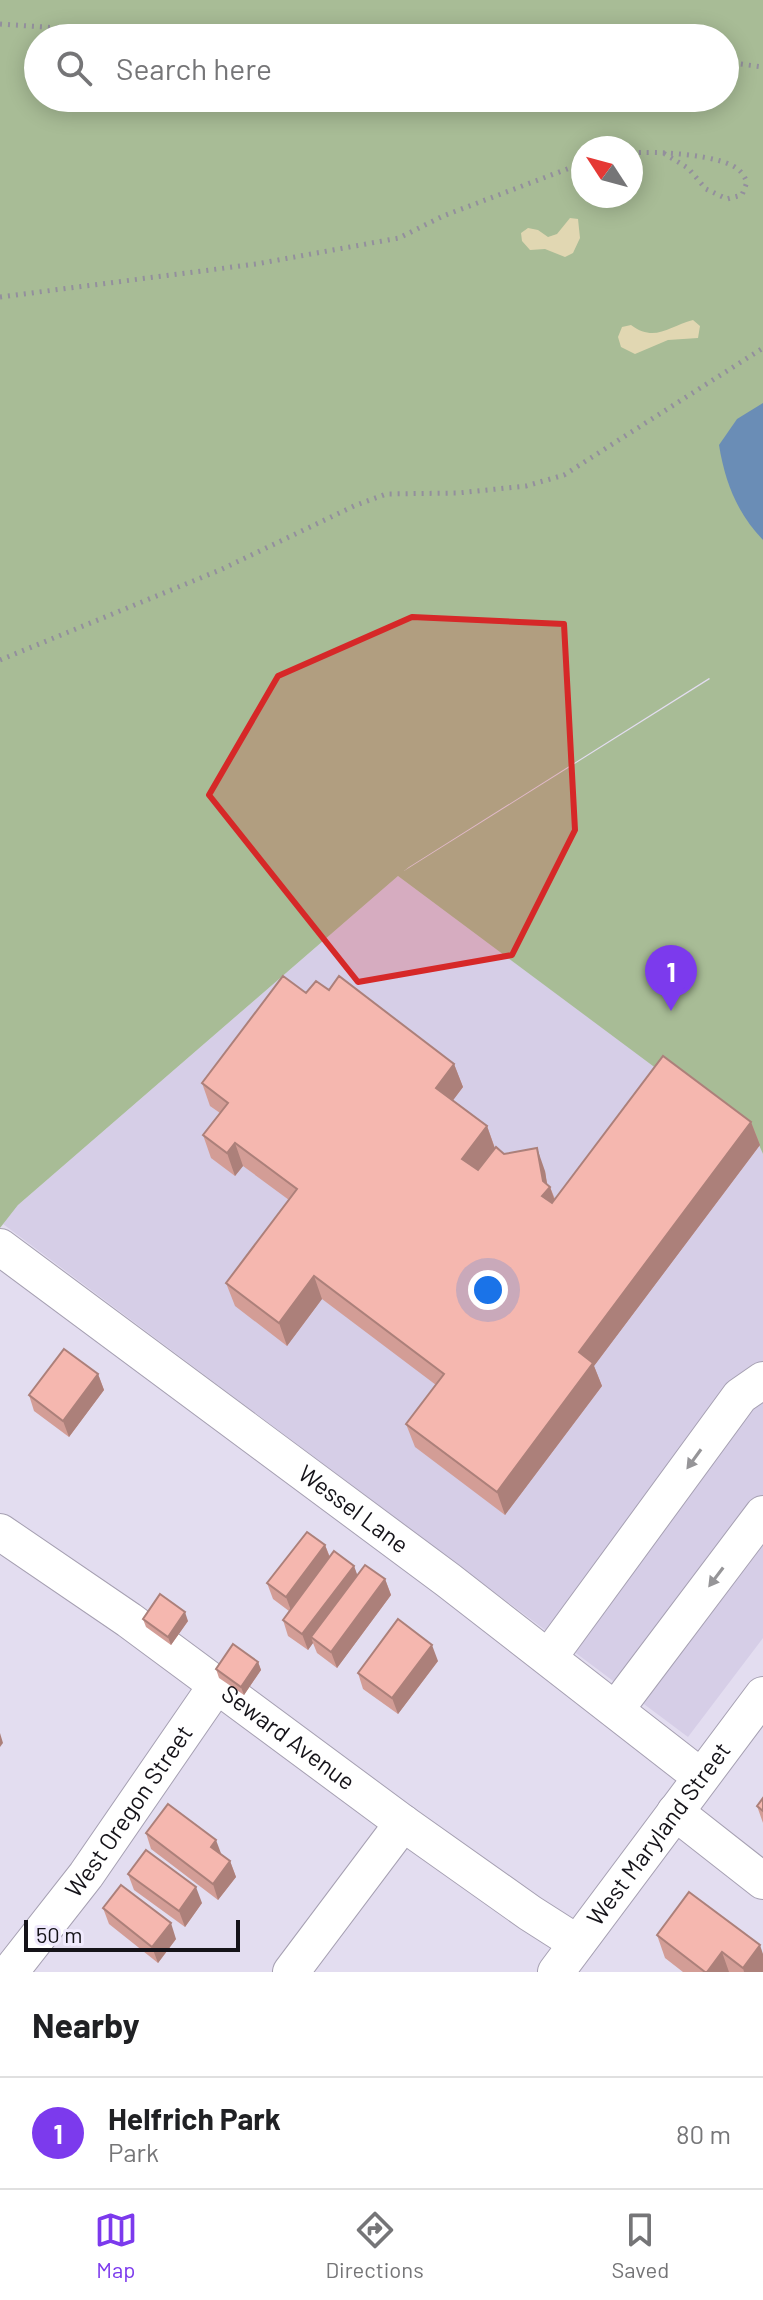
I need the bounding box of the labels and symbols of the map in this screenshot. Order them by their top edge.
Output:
north arrow [571,136,643,208]
pin: 1 [645,945,697,1011]
your location [468,1270,508,1310]
one-way arrow [687,1448,702,1469]
street label: Wessel Lane [293,1458,415,1559]
one-way arrow [709,1566,724,1587]
street label: Seward Avenue [216,1678,361,1795]
street label: West Oregon Street [58,1719,198,1903]
street label: West Maryland Street [580,1736,736,1931]
scale bar [24,1916,240,1952]

